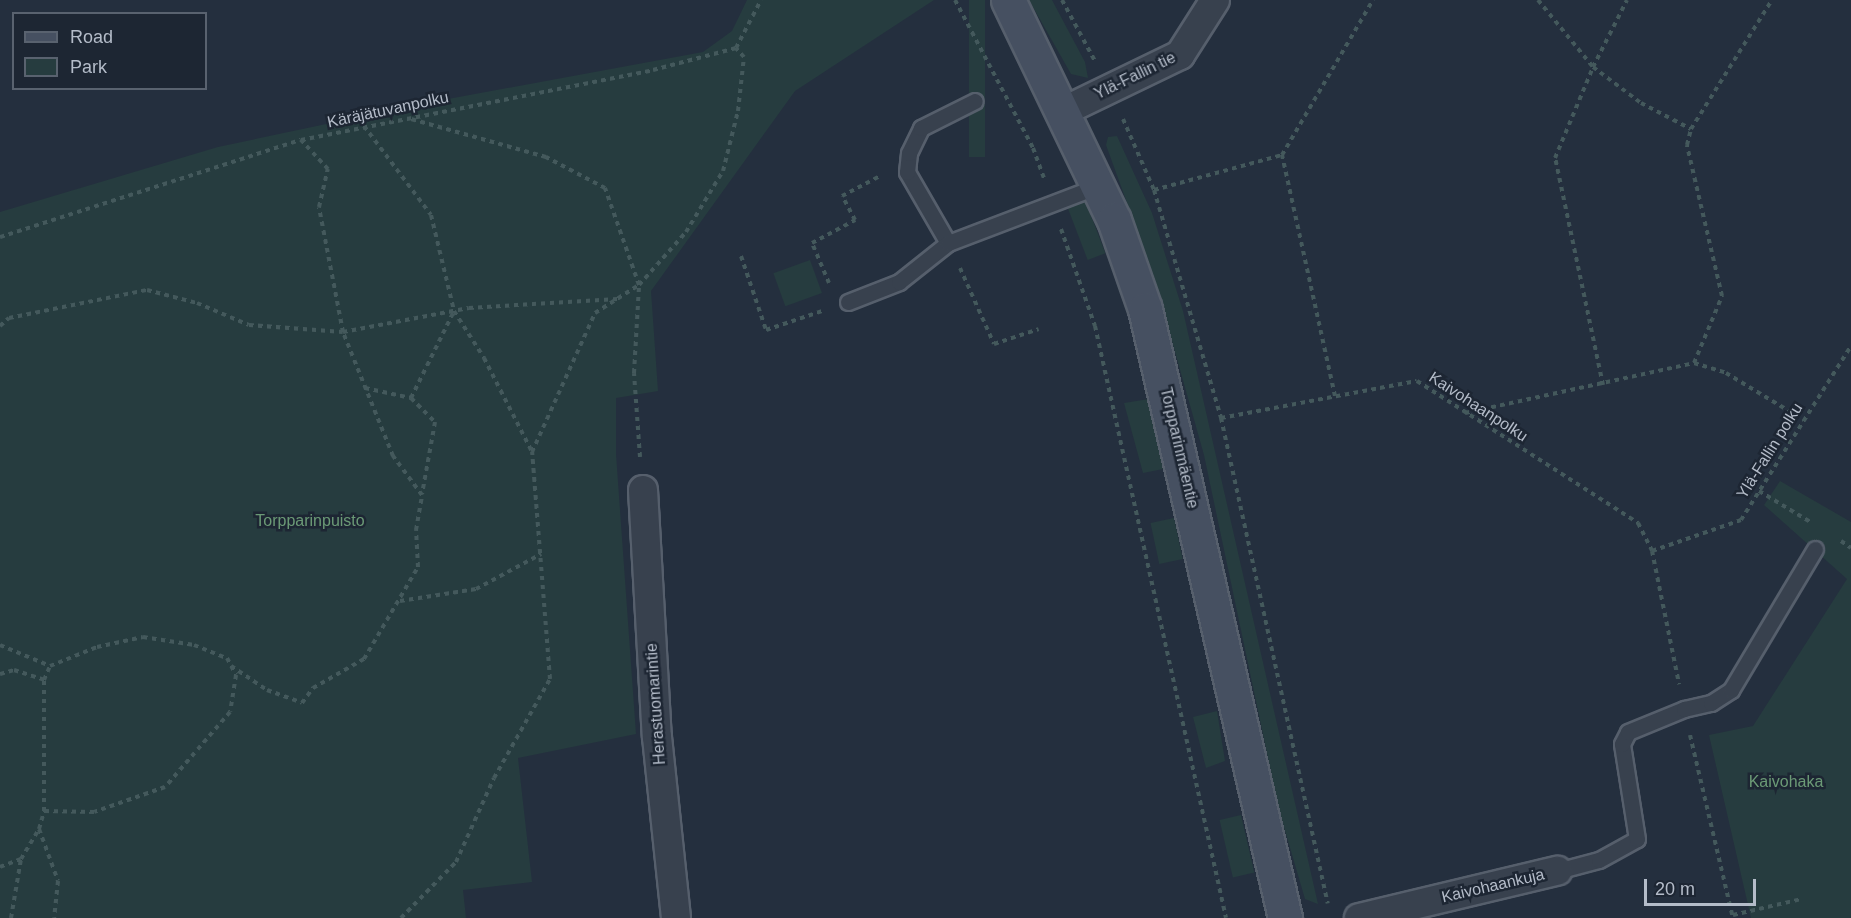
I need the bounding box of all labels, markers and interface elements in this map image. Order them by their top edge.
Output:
legend [12,12,207,90]
text: Road [70,27,113,47]
street label: Ylä-Fallin tie [1091,48,1179,104]
text: Park [70,57,107,77]
street label: Käräjätuvanpolku [326,88,450,132]
street label: Kaivohaanpolku [1425,368,1531,446]
street label: Torpparinmäentie [1156,386,1202,510]
street label: Ylä-Fallin polku [1733,400,1807,502]
park label: Torpparinpuisto [255,511,365,531]
street label: Herastuomarintie [642,643,670,765]
park label: Kaivohaka [1749,772,1823,792]
street label: Kaivohaankuja [1440,865,1546,907]
scale bar [1647,867,1760,905]
text: 20 m [1655,879,1695,899]

